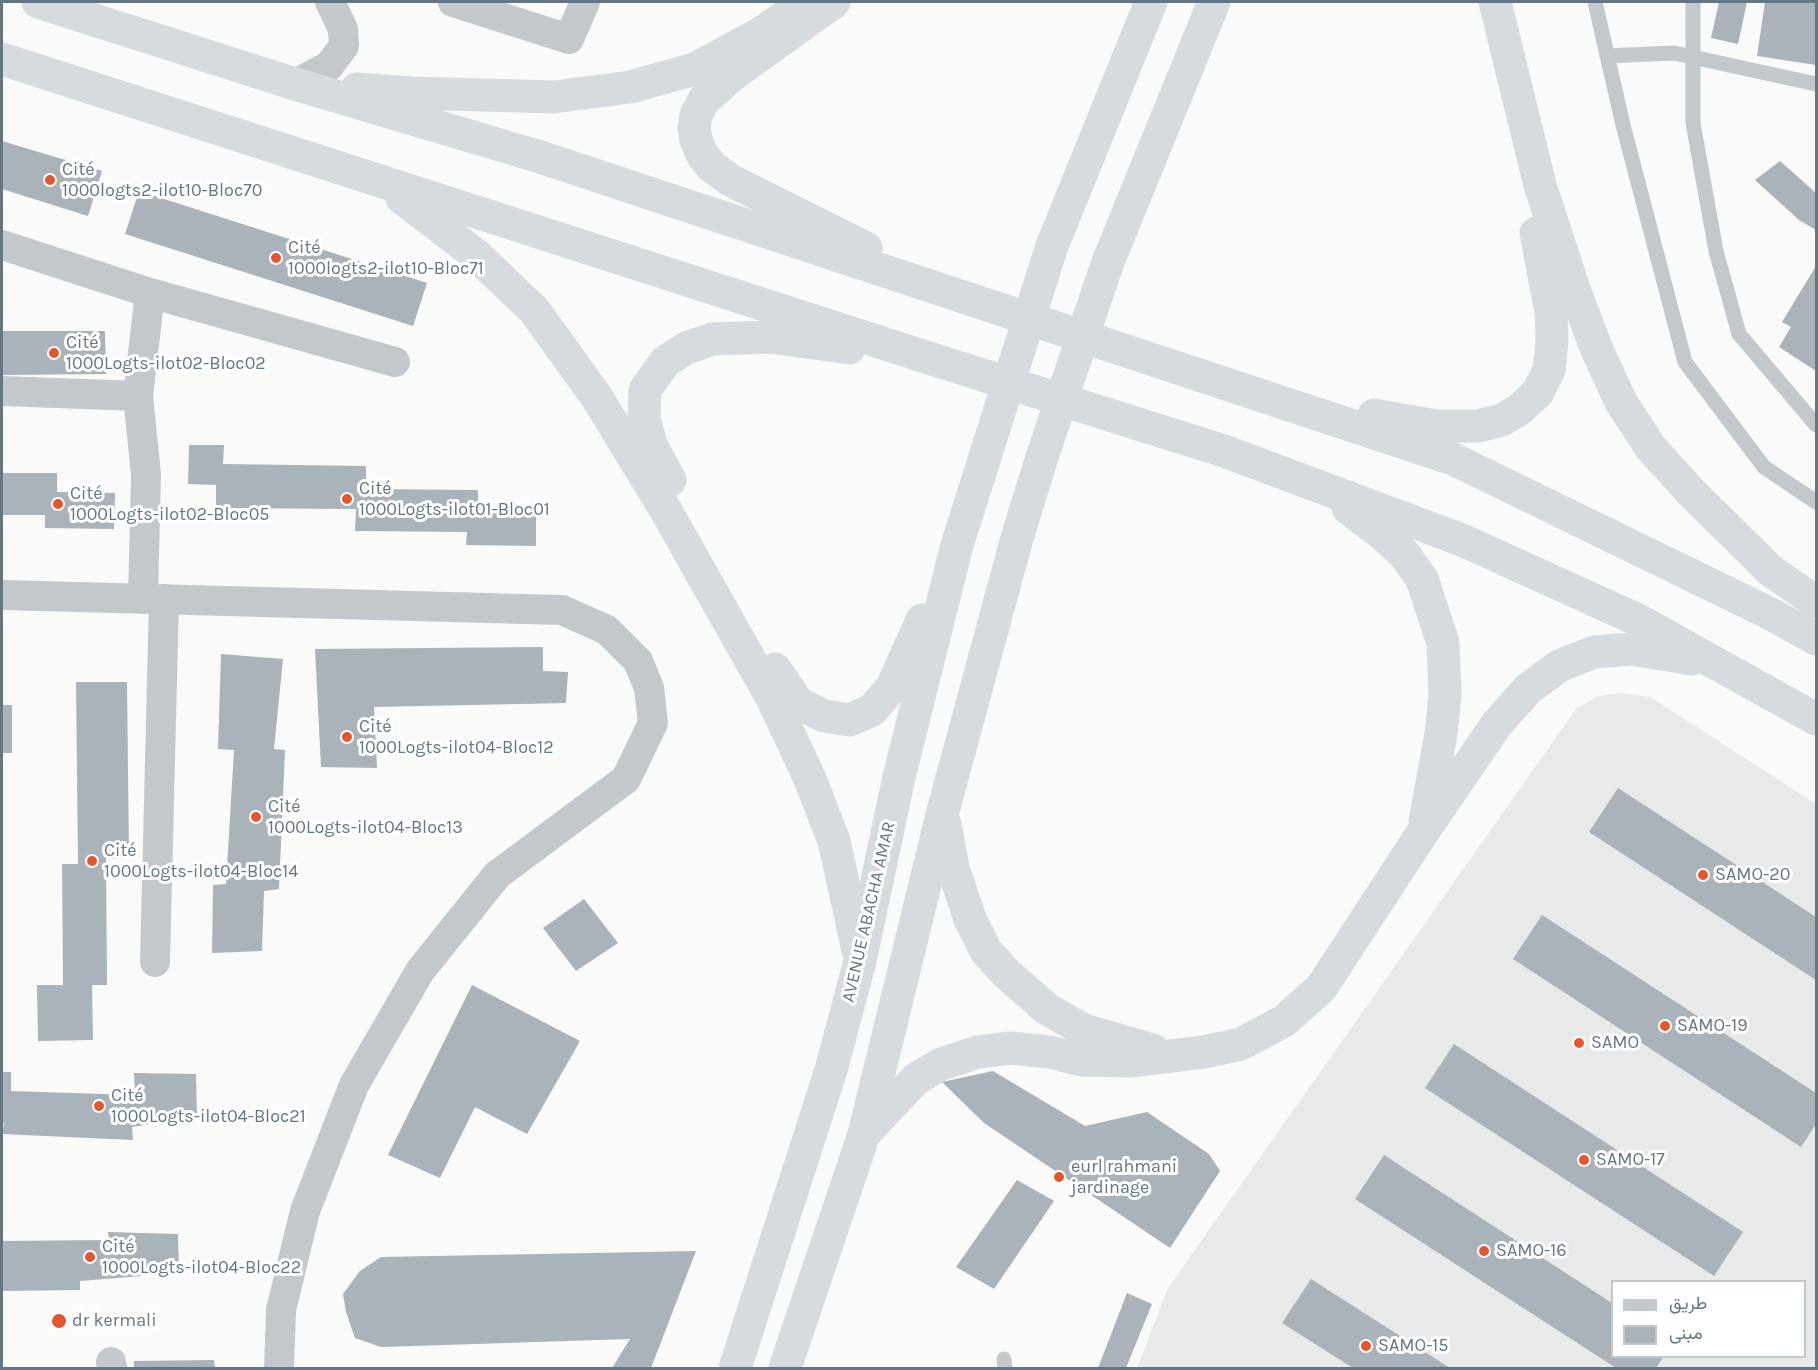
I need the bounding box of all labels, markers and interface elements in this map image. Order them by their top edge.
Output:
place label: Cité 1000logts2-ilot10-Bloc70 [62,159,262,201]
marker: Cité 1000logts2-ilot10-Bloc70 [43,173,57,187]
place label: Cité 1000logts2-ilot10-Bloc71 [288,237,484,280]
marker: Cité 1000logts2-ilot10-Bloc71 [269,251,283,265]
place label: Cité 1000Logts-ilot02-Bloc02 [66,332,266,374]
marker: Cité 1000Logts-ilot02-Bloc02 [47,346,61,360]
place label: Cité 1000Logts-ilot01-Bloc01 [359,478,550,520]
place label: Cité 1000Logts-ilot02-Bloc05 [70,483,269,526]
marker: Cité 1000Logts-ilot01-Bloc01 [340,492,354,506]
marker: Cité 1000Logts-ilot02-Bloc05 [51,497,65,511]
place label: Cité 1000Logts-ilot04-Bloc12 [359,716,554,758]
marker: Cité 1000Logts-ilot04-Bloc12 [340,730,354,744]
place label: Cité 1000Logts-ilot04-Bloc13 [268,796,463,838]
marker: Cité 1000Logts-ilot04-Bloc13 [249,810,263,824]
street label: AVENUE ABACHA AMAR [838,819,900,1005]
place label: Cité 1000Logts-ilot04-Bloc14 [104,840,298,882]
marker: Cité 1000Logts-ilot04-Bloc14 [85,854,99,868]
place label: SAMO-20 [1715,864,1790,886]
marker: SAMO-20 [1696,868,1710,882]
place label: SAMO-19 [1677,1015,1748,1037]
marker: SAMO-19 [1658,1019,1672,1033]
place label: SAMO [1591,1032,1639,1054]
marker: SAMO [1572,1036,1586,1050]
place label: Cité 1000Logts-ilot04-Bloc21 [111,1085,306,1128]
marker: Cité 1000Logts-ilot04-Bloc21 [92,1099,106,1113]
place label: SAMO-17 [1596,1149,1665,1171]
marker: SAMO-17 [1577,1153,1591,1167]
place label: eurl rahmani jardinage [1071,1156,1177,1198]
marker: eurl rahmani jardinage [1052,1170,1066,1184]
place label: Cité 1000Logts-ilot04-Bloc22 [102,1236,301,1278]
place label: SAMO-16 [1496,1240,1567,1262]
marker: SAMO-16 [1477,1244,1491,1258]
marker: Cité 1000Logts-ilot04-Bloc22 [83,1250,97,1264]
legend [1611,1280,1806,1358]
text: طريق [1669,1292,1707,1314]
place label: dr kermali [72,1310,156,1332]
marker: dr kermali [50,1312,68,1330]
text: مبنى [1669,1322,1703,1344]
place label: SAMO-15 [1378,1335,1448,1357]
marker: SAMO-15 [1359,1339,1373,1353]

